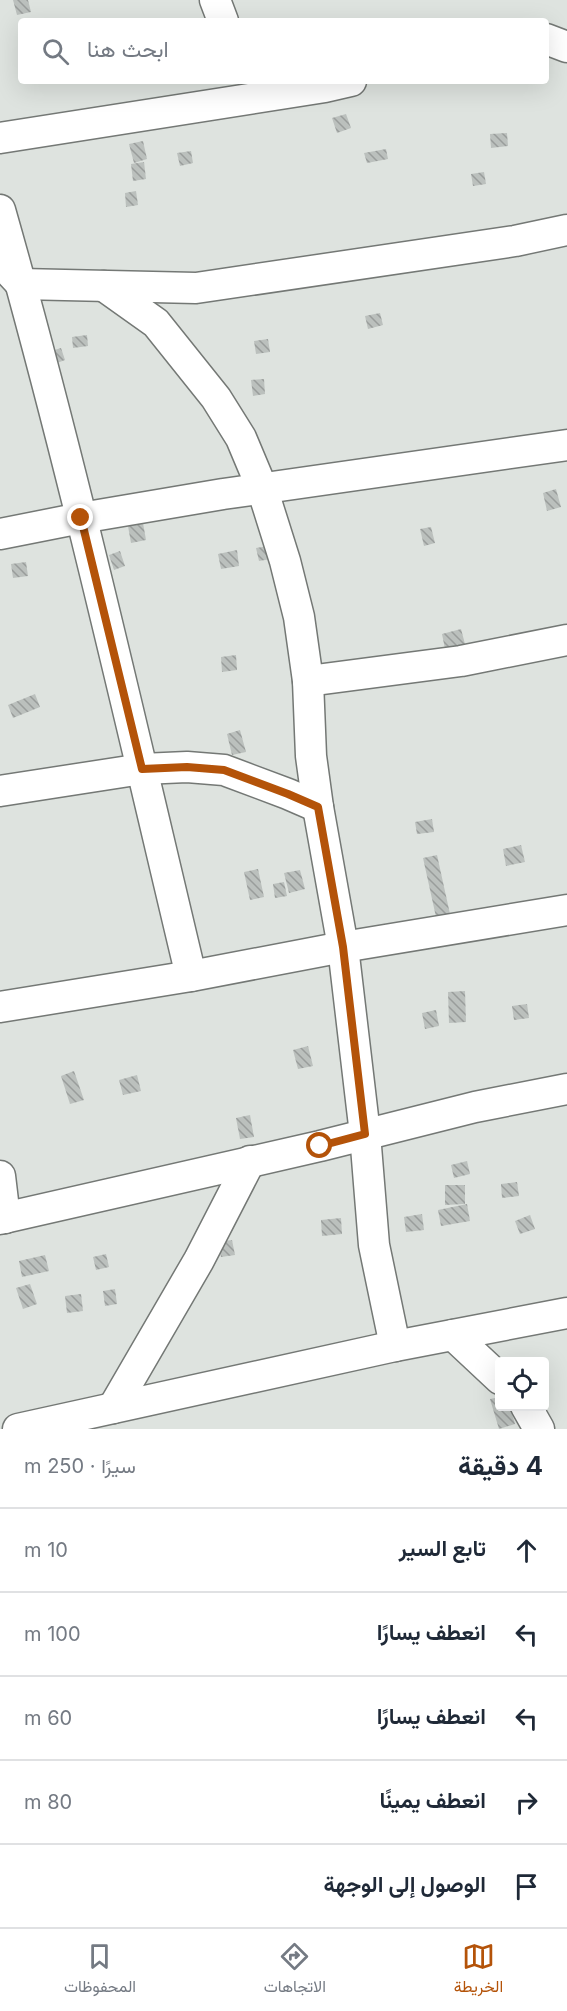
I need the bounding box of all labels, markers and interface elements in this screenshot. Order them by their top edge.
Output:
search box [18,18,549,84]
icon: search [39,35,72,68]
text: ابحث هنا [87,36,169,62]
route end [67,504,93,530]
route start [306,1132,332,1158]
map controls [495,1357,549,1411]
button: locate [495,1357,549,1411]
text: 4 دقيقة [458,1450,543,1481]
text: سيرًا · 250 m [24,1454,136,1478]
icon: ahead [510,1534,543,1567]
text: تابع السير [399,1535,486,1561]
text: 10 m [24,1538,68,1562]
icon: left [510,1618,543,1651]
text: انعطف يسارًا [377,1619,486,1645]
text: 100 m [24,1622,81,1646]
icon: left [510,1702,543,1735]
text: انعطف يسارًا [377,1703,486,1729]
text: 60 m [24,1706,72,1730]
icon: right [510,1786,543,1819]
text: انعطف يمينًا [379,1787,486,1813]
text: 80 m [24,1790,72,1814]
icon: arrive [510,1870,543,1903]
text: الوصول إلى الوجهة [323,1871,486,1897]
tab: المحفوظات [64,1940,136,2001]
tab: الاتجاهات [264,1940,326,2001]
tab: الخريطة [454,1940,503,2001]

